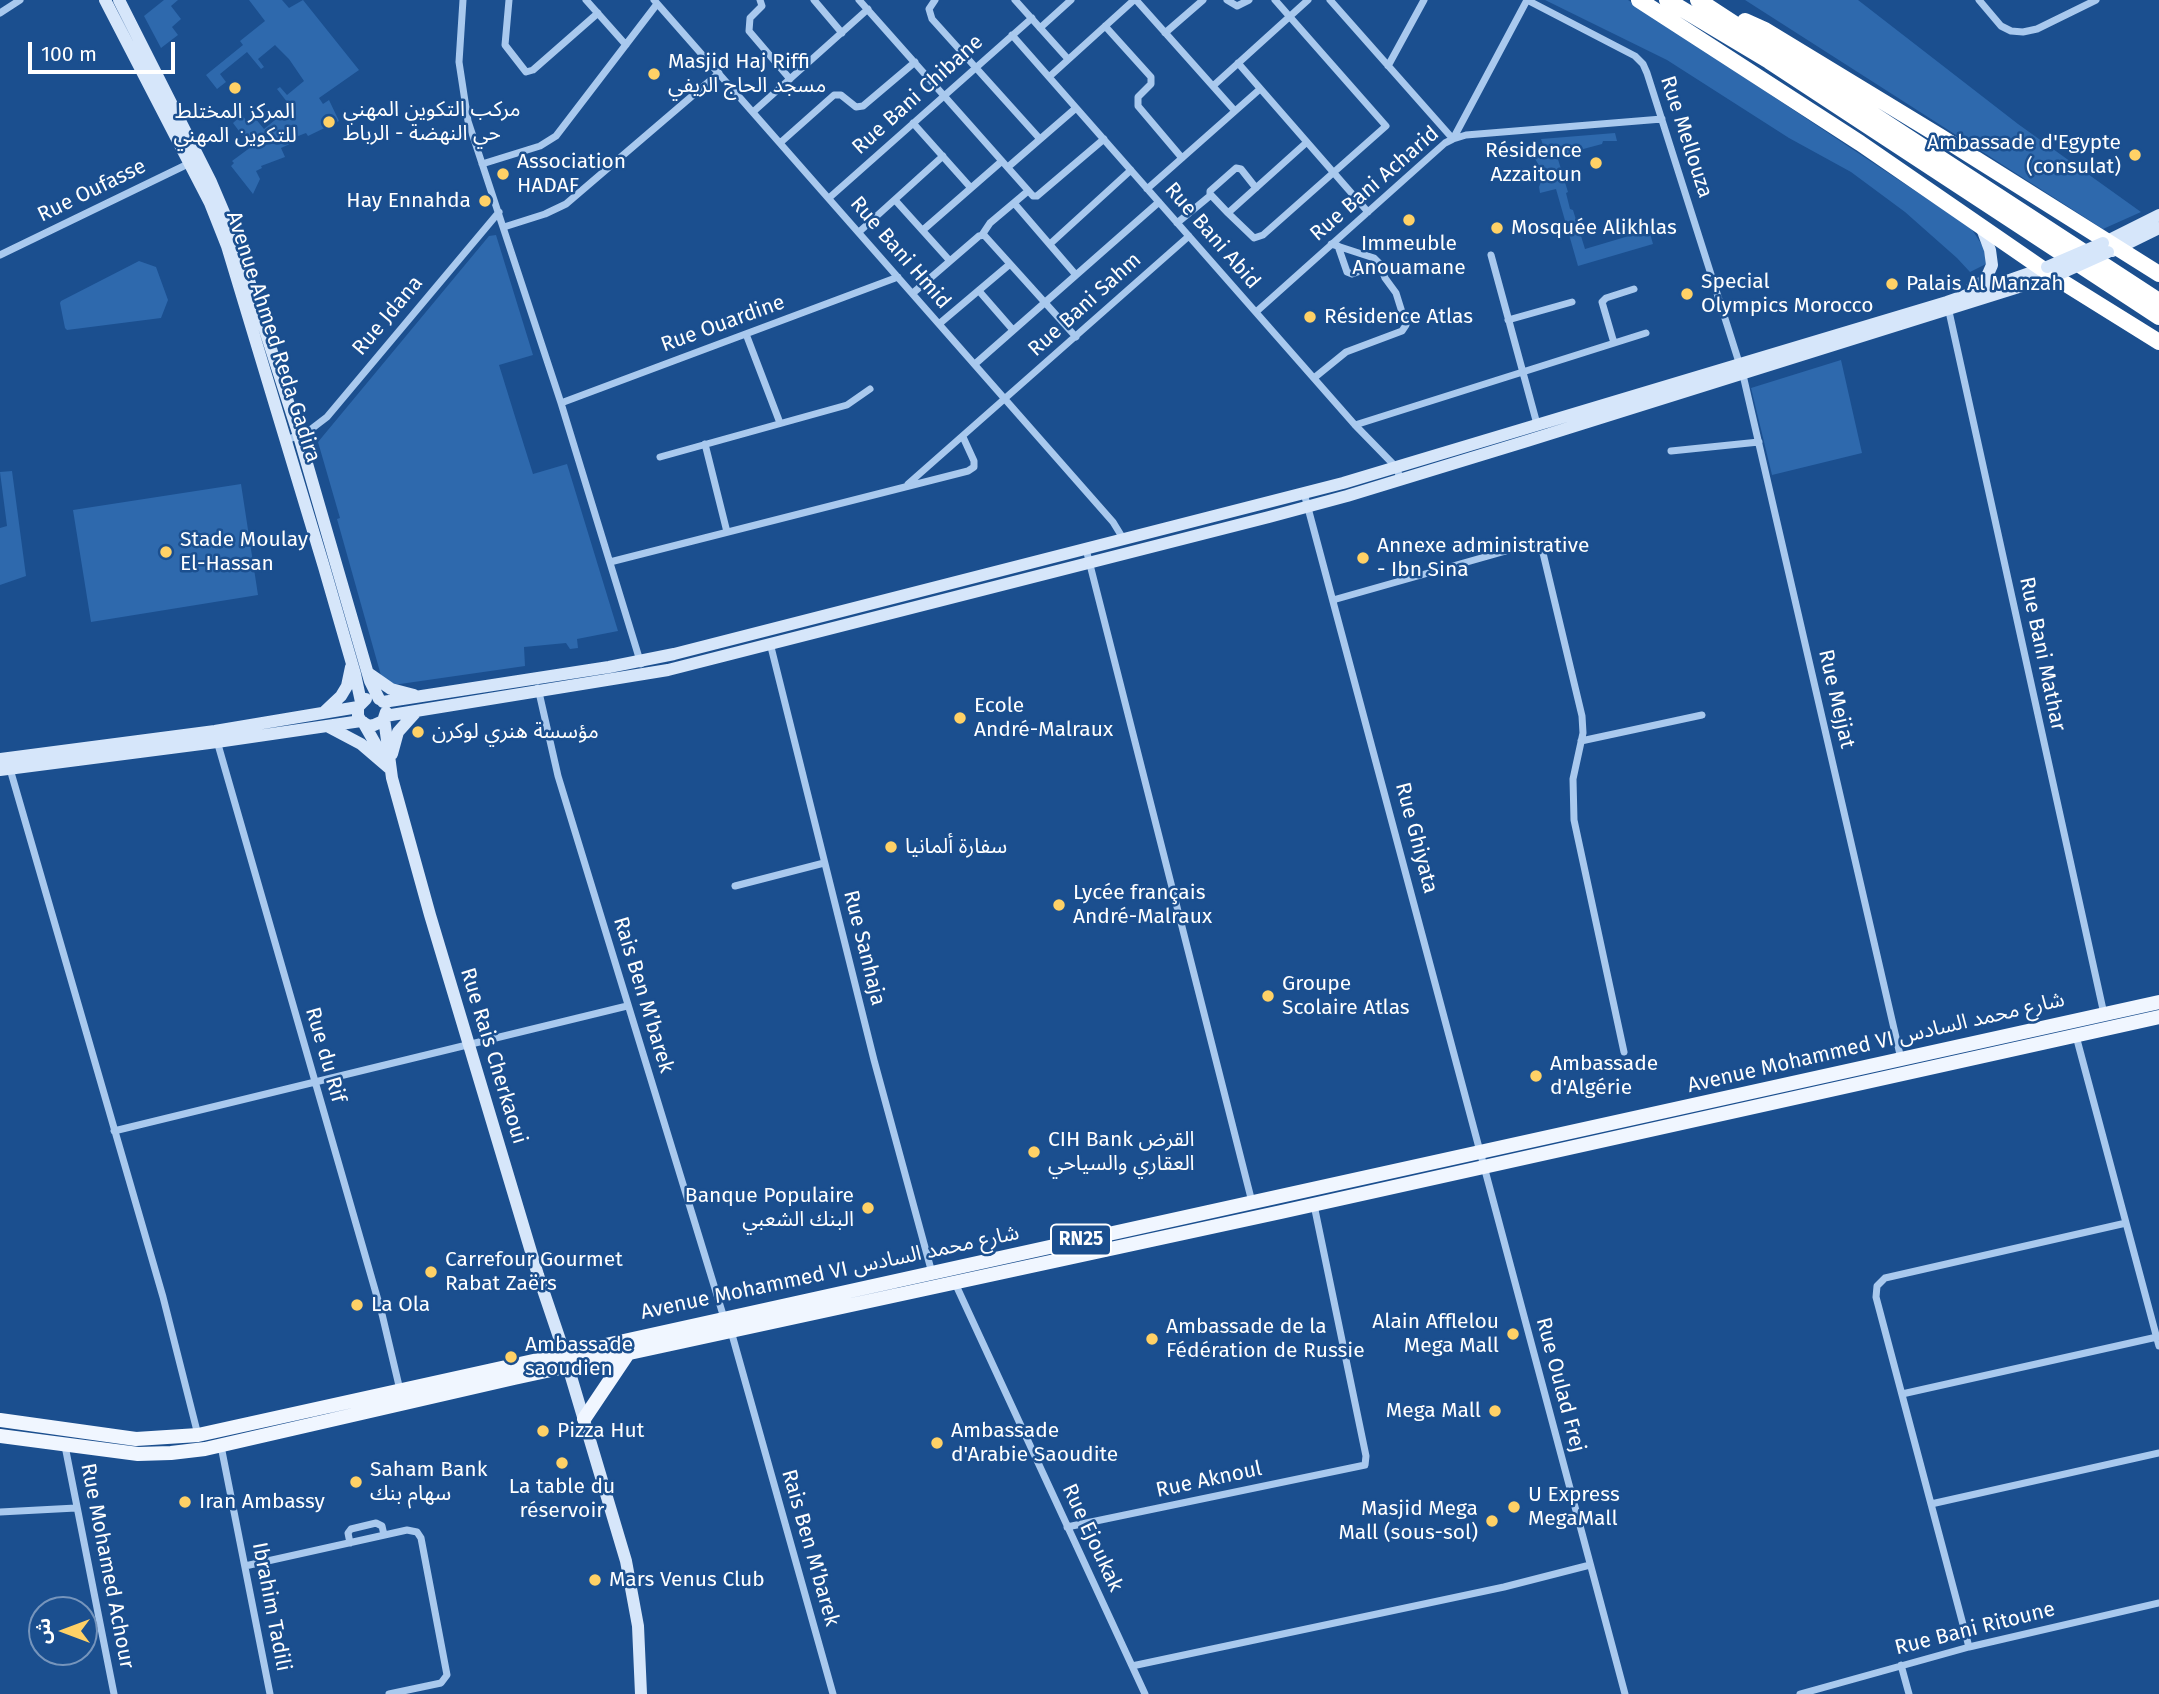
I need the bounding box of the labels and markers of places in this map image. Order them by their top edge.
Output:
place label: Masjid Haj Riffi مسجد الحاج الريفي [668,49,826,99]
marker: Masjid Haj Riffi مسجد الحاج الريفي [646,66,662,82]
marker: المركز المختلط للتكوين المهني [227,80,243,96]
place label: مركب التكوين المهني حي النهضة - الرباط [343,97,521,147]
place label: المركز المختلط للتكوين المهني [173,99,297,149]
marker: مركب التكوين المهني حي النهضة - الرباط [321,114,337,130]
place label: Ambassade d'Egypte (consulat) [1927,130,2121,180]
place label: Résidence Azzaitoun [1485,138,1582,188]
marker: Ambassade d'Egypte (consulat) [2127,147,2143,163]
place label: Association HADAF [517,149,626,199]
marker: Résidence Azzaitoun [1588,155,1604,171]
marker: Association HADAF [495,166,511,182]
place label: Hay Ennahda [346,188,471,214]
marker: Hay Ennahda [477,193,493,209]
marker: Immeuble Anouamane [1401,212,1417,228]
place label: Mosquée Alikhlas [1511,215,1677,241]
marker: Mosquée Alikhlas [1489,220,1505,236]
place label: Immeuble Anouamane [1352,231,1466,281]
place label: Special Olympics Morocco [1701,269,1873,319]
place label: Palais Al Manzah [1906,271,2063,297]
marker: Palais Al Manzah [1884,276,1900,292]
marker: Special Olympics Morocco [1679,286,1695,302]
place label: Résidence Atlas [1324,304,1473,330]
marker: Résidence Atlas [1302,309,1318,325]
place label: Stade Moulay El-Hassan [180,527,308,577]
place label: Annexe administrative - Ibn Sina [1377,533,1589,583]
marker: Stade Moulay El-Hassan [158,544,174,560]
marker: Annexe administrative - Ibn Sina [1355,550,1371,566]
place label: Ecole André-Malraux [974,693,1113,743]
marker: Ecole André-Malraux [952,710,968,726]
place label: مؤسسة هنري لوكرن [432,719,599,745]
marker: مؤسسة هنري لوكرن [410,724,426,740]
place label: سفارة ألمانيا [905,834,1007,860]
marker: سفارة ألمانيا [883,839,899,855]
place label: Lycée français André-Malraux [1073,880,1212,930]
marker: Lycée français André-Malraux [1051,897,1067,913]
place label: Groupe Scolaire Atlas [1282,971,1410,1021]
marker: Groupe Scolaire Atlas [1260,988,1276,1004]
place label: Ambassade d'Algérie [1550,1051,1658,1101]
marker: Ambassade d'Algérie [1528,1068,1544,1084]
place label: CIH Bank القرض العقاري والسياحي [1048,1127,1195,1177]
marker: CIH Bank القرض العقاري والسياحي [1026,1144,1042,1160]
place label: Banque Populaire البنك الشعبي [685,1183,854,1233]
marker: Banque Populaire البنك الشعبي [860,1200,876,1216]
place label: Carrefour Gourmet Rabat Zaërs [445,1247,623,1297]
marker: Carrefour Gourmet Rabat Zaërs [423,1264,439,1280]
place label: La Ola [371,1292,430,1318]
marker: La Ola [349,1297,365,1313]
place label: Alain Afflelou Mega Mall [1372,1309,1499,1359]
place label: Ambassade de la Fédération de Russie [1166,1314,1365,1364]
marker: Alain Afflelou Mega Mall [1505,1326,1521,1342]
marker: Ambassade de la Fédération de Russie [1144,1331,1160,1347]
place label: Ambassade saoudien [525,1332,633,1382]
marker: Ambassade saoudien [503,1349,519,1365]
place label: Mega Mall [1386,1398,1481,1424]
marker: Mega Mall [1487,1403,1503,1419]
place label: Pizza Hut [557,1418,644,1444]
place label: Ambassade d'Arabie Saoudite [951,1418,1118,1468]
marker: Pizza Hut [535,1423,551,1439]
marker: Ambassade d'Arabie Saoudite [929,1435,945,1451]
marker: La table du réservoir [554,1455,570,1471]
place label: Saham Bank سهام بنك [370,1457,487,1507]
marker: Saham Bank سهام بنك [348,1474,364,1490]
place label: La table du réservoir [509,1474,615,1524]
place label: U Express MegaMall [1528,1482,1620,1532]
place label: Iran Ambassy [199,1489,325,1515]
marker: Iran Ambassy [177,1494,193,1510]
place label: Masjid Mega Mall (sous-sol) [1338,1496,1478,1546]
marker: U Express MegaMall [1506,1499,1522,1515]
marker: Masjid Mega Mall (sous-sol) [1484,1513,1500,1529]
place label: Mars Venus Club [609,1567,765,1593]
marker: Mars Venus Club [587,1572,603,1588]

